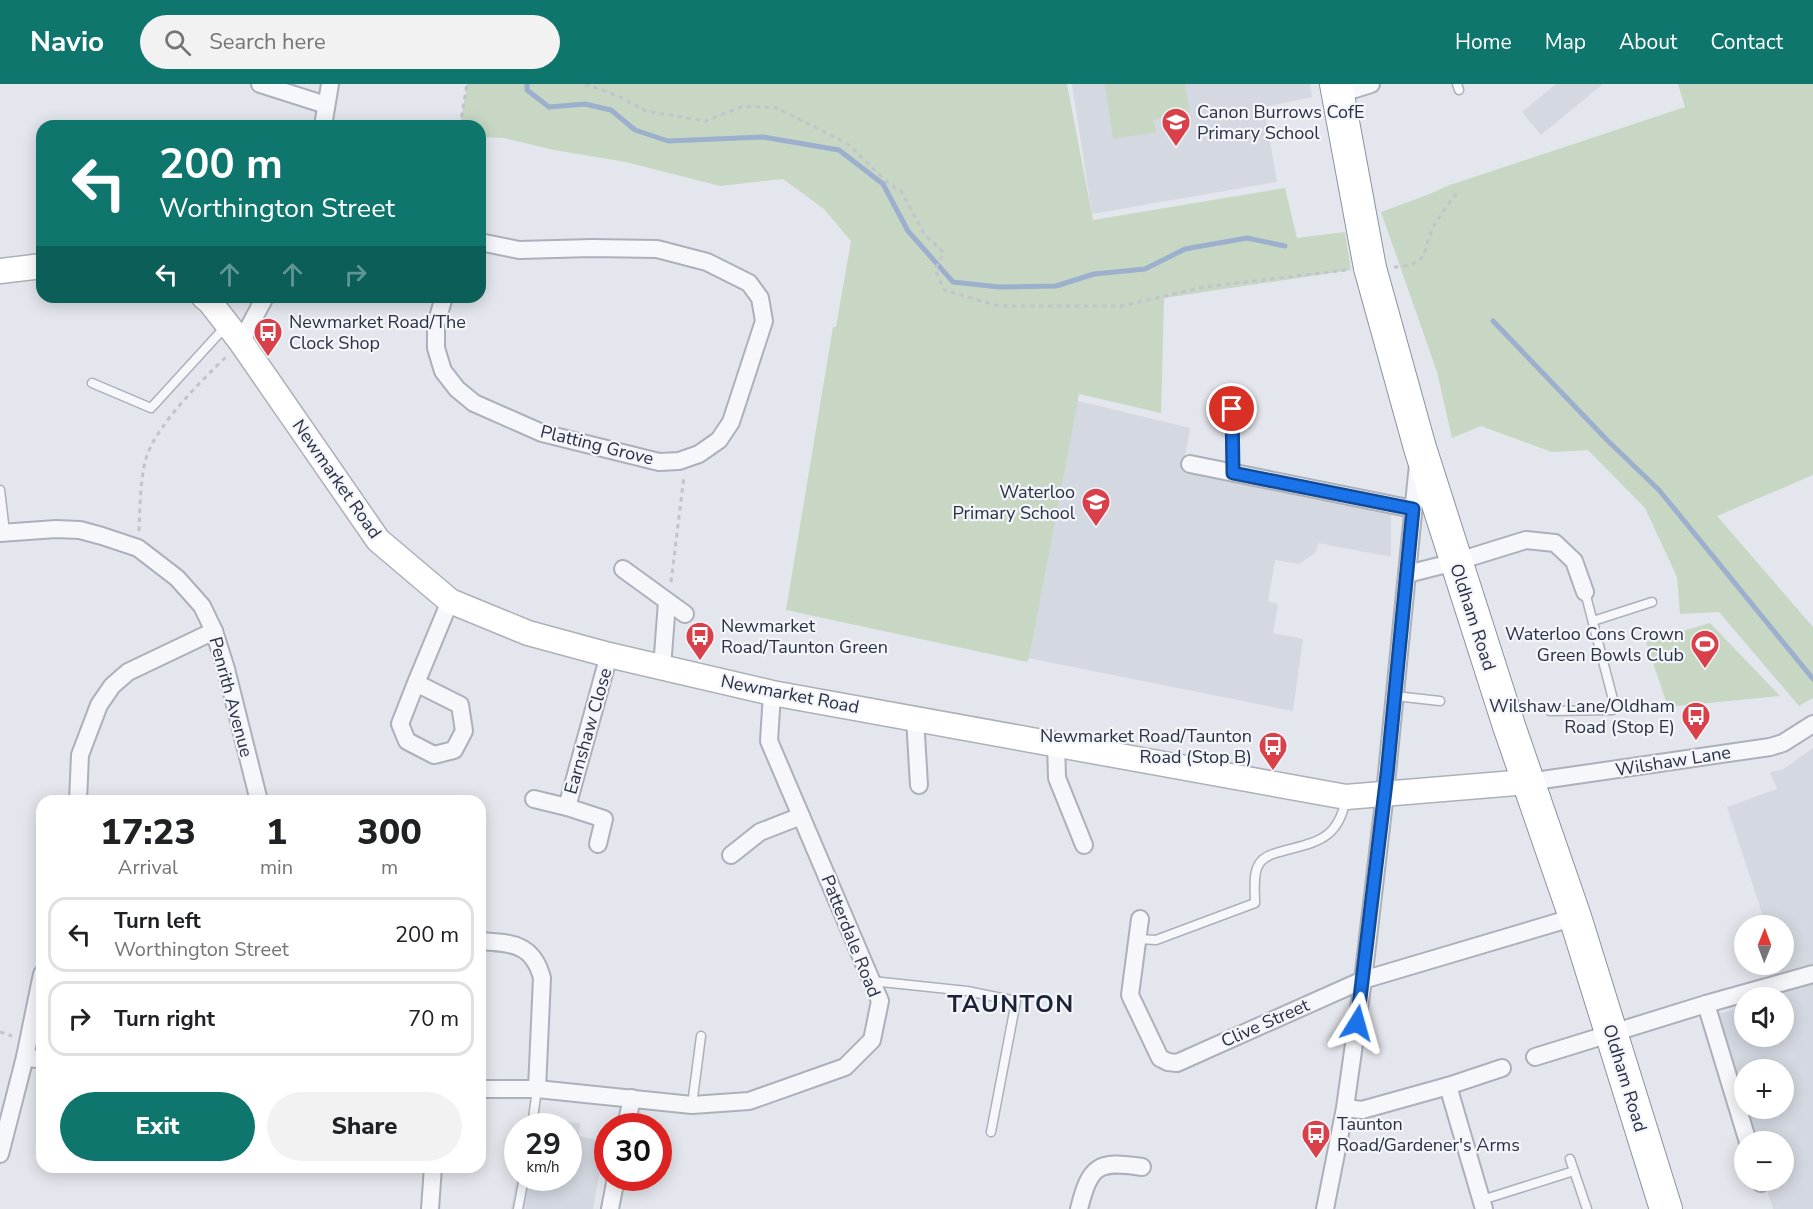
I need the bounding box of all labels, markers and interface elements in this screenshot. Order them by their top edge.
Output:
search box [140,15,560,69]
text: Navio [30,23,104,61]
icon: search [161,26,194,59]
text: Search here [209,27,326,57]
text: Home [1455,28,1512,56]
text: Map [1545,28,1586,56]
text: About [1619,28,1677,56]
text: Contact [1710,28,1783,56]
place label: Canon Burrows CofE Primary School [1197,100,1365,145]
school or university icon: Canon Burrows CofE Primary School [1160,106,1192,148]
text: 200 m [159,136,283,193]
icon: left [60,144,138,222]
text: Worthington Street [159,190,395,227]
icon: left [150,258,183,291]
icon: ahead [213,258,246,291]
icon: ahead [276,258,309,291]
icon: right [339,258,372,291]
place label: Newmarket Road/The Clock Shop [289,310,466,355]
bus stop icon: Newmarket Road/The Clock Shop [252,316,284,358]
pin [1206,383,1257,434]
icon: arrive [1215,392,1248,425]
street label: Newmarket Road [287,415,387,543]
street label: Platting Grove [538,419,656,471]
place label: Waterloo Primary School [952,480,1076,525]
school or university icon: Waterloo Primary School [1080,486,1112,528]
street label: Oldham Road [1444,560,1502,674]
place label: Newmarket Road/Taunton Green [721,614,888,659]
bus stop icon: Newmarket Road/Taunton Green [684,620,716,662]
place label: Waterloo Cons Crown Green Bowls Club [1505,622,1684,667]
sports icon: Waterloo Cons Crown Green Bowls Club [1689,628,1721,670]
street label: Penrith Avenue [203,634,259,760]
street label: Earnshaw Close [559,665,617,797]
street label: Newmarket Road [719,669,861,719]
place label: Wilshaw Lane/Oldham Road (Stop E) [1489,694,1675,739]
bus stop icon: Wilshaw Lane/Oldham Road (Stop E) [1680,700,1712,742]
place label: Newmarket Road/Taunton Road (Stop B) [1040,724,1252,769]
bus stop icon: Newmarket Road/Taunton Road (Stop B) [1257,730,1289,772]
street label: Wilshaw Lane [1614,740,1732,782]
text: 17:23 [100,808,196,857]
text: 1 [266,808,287,857]
text: 300 [357,808,422,857]
text: Arrival [118,854,178,881]
text: min [260,854,293,881]
text: m [381,854,398,881]
street label: Patterdale Road [816,871,886,1001]
text: Turn left [114,906,201,936]
north arrow [1734,915,1794,975]
map controls [1734,915,1794,1191]
icon: left [63,918,96,951]
text: 200 m [395,920,459,950]
text: Worthington Street [114,936,289,963]
button: sound [1734,987,1794,1047]
district label: TAUNTON [947,988,1075,1020]
position arrow [1325,991,1389,1055]
street label: Clive Street [1217,993,1313,1053]
icon: right [63,1002,96,1035]
text: Turn right [114,1004,215,1034]
text: 70 m [408,1004,459,1034]
street label: Oldham Road [1597,1021,1653,1135]
button: + [1734,1059,1794,1119]
button: Exit [60,1092,255,1161]
button: Share [267,1092,462,1161]
place label: Taunton Road/Gardener's Arms [1337,1112,1520,1157]
speed limit sign: 30 [594,1113,672,1191]
bus stop icon: Taunton Road/Gardener's Arms [1300,1118,1332,1160]
text: 29 [525,1124,561,1165]
button: − [1734,1131,1794,1191]
text: km/h [526,1157,560,1177]

